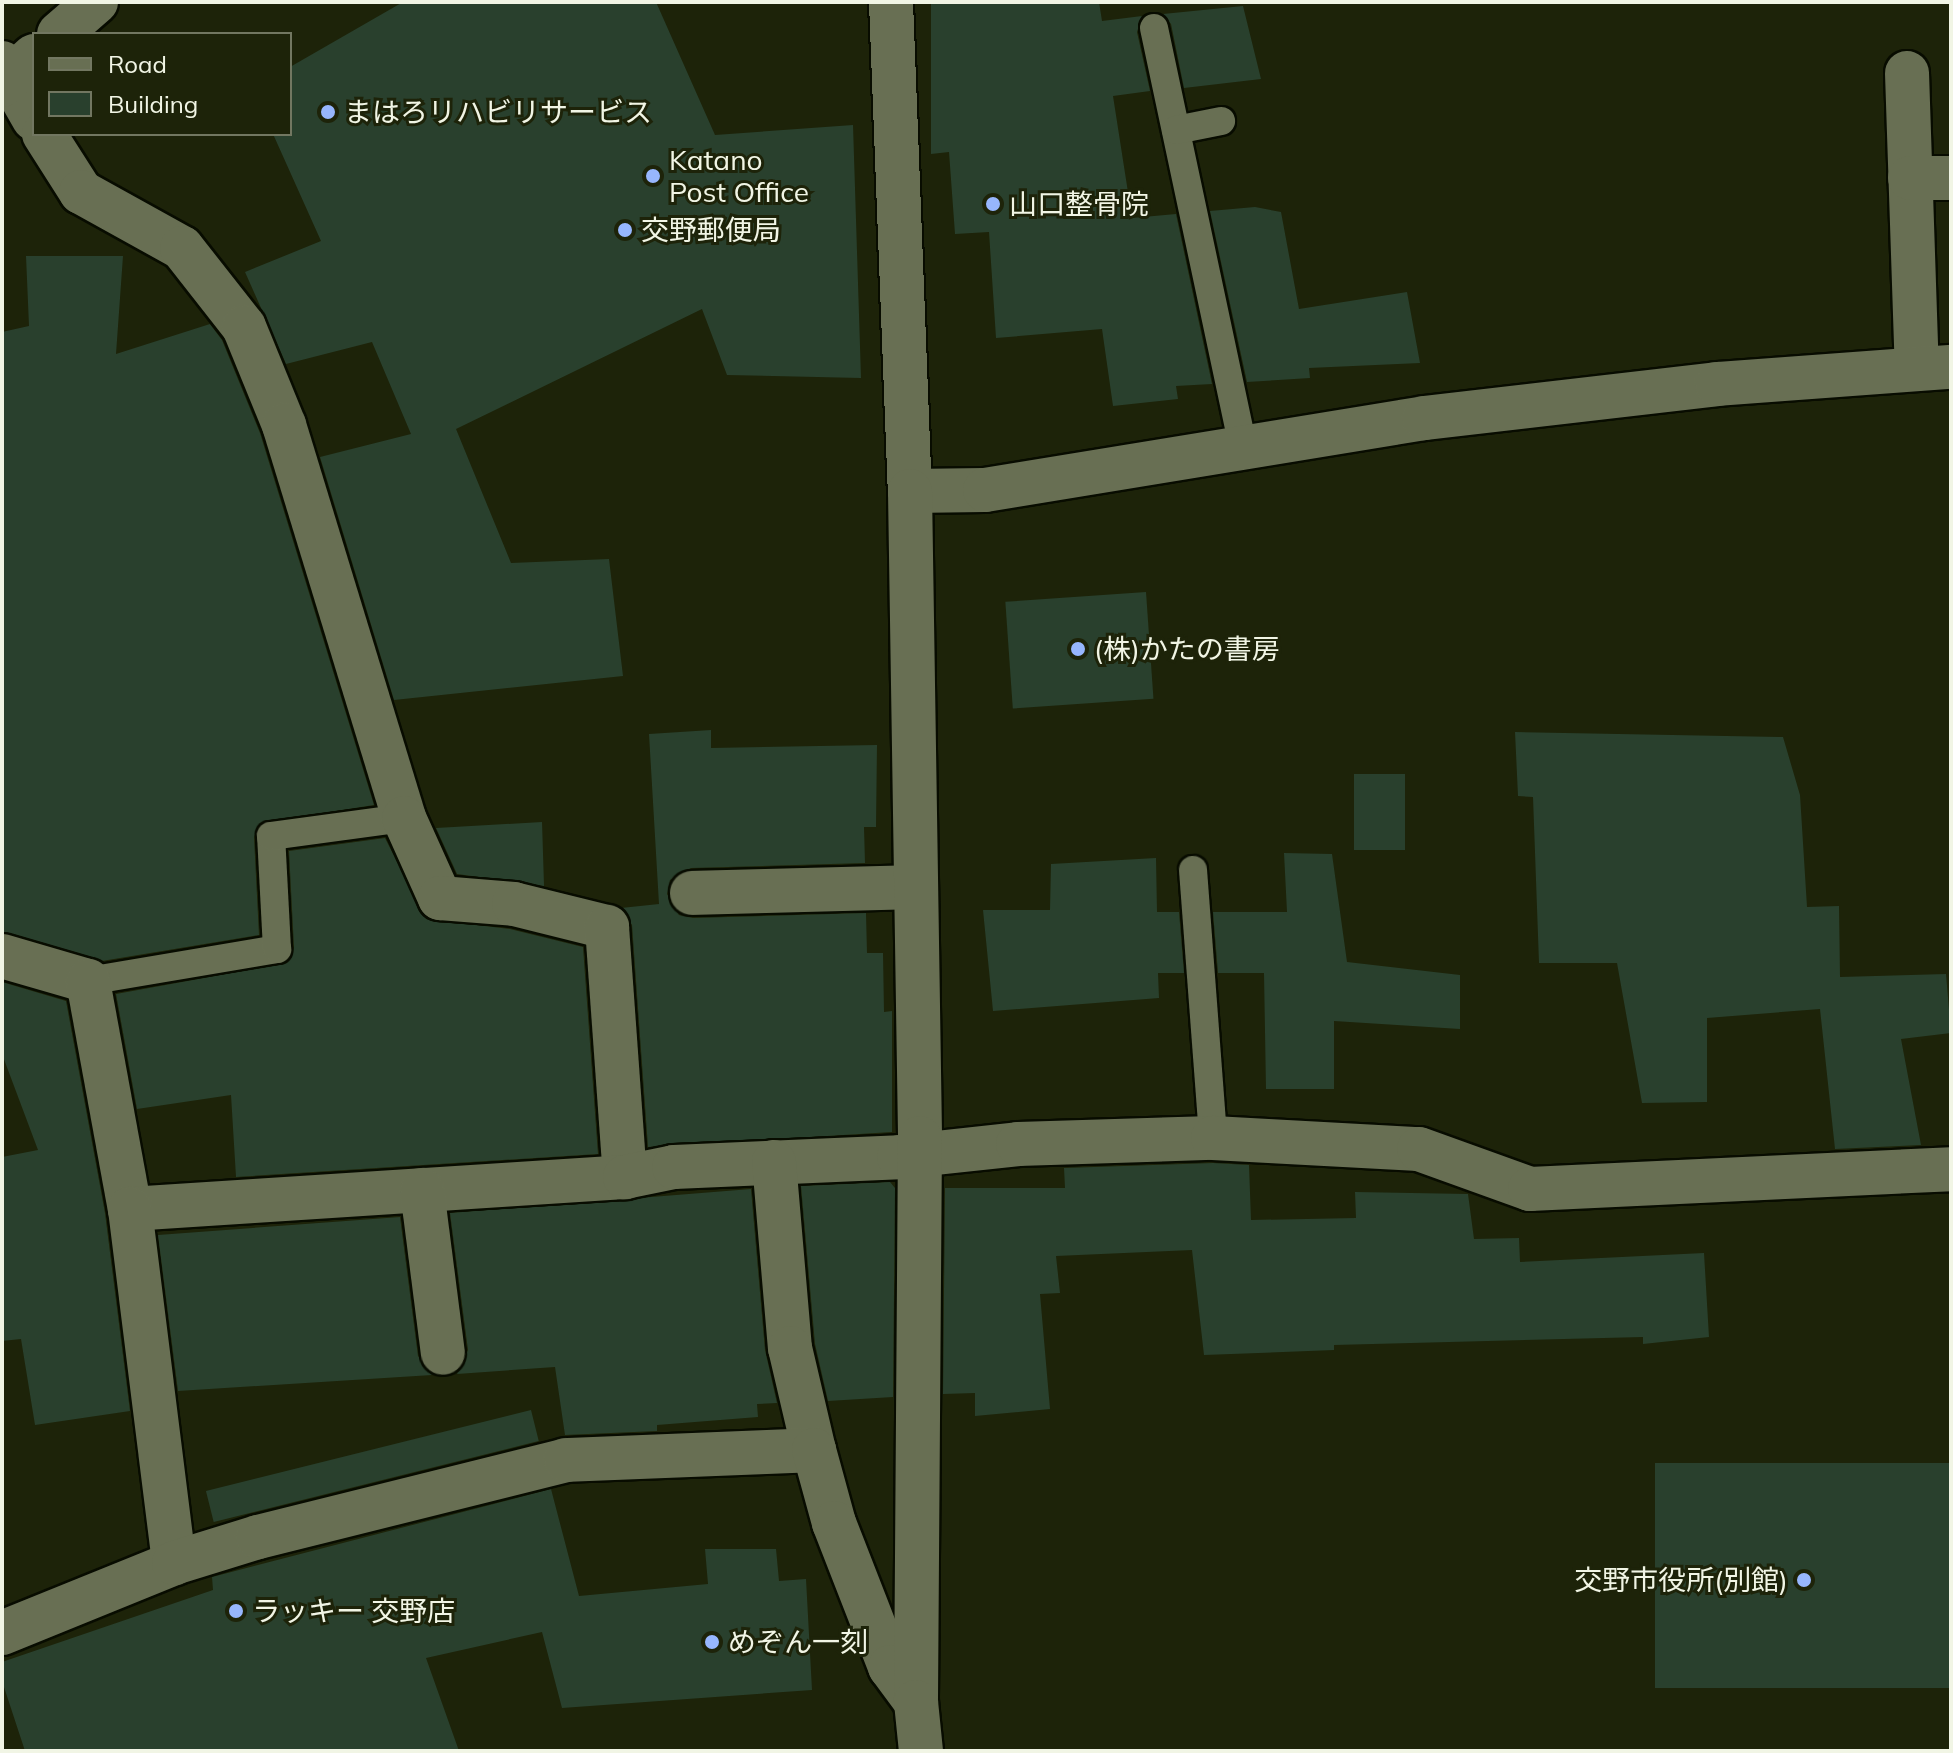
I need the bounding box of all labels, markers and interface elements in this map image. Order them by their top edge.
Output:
legend [32,32,292,136]
text: Road [108,49,167,79]
text: Building [108,89,198,119]
place label: まはろリハビリサービス [344,95,652,129]
marker: まはろリハビリサービス [319,103,337,121]
place label: Katano Post Office [669,143,809,209]
marker: Katano Post Office [644,167,662,185]
place label: 山口整骨院 [1009,187,1149,221]
marker: 山口整骨院 [984,195,1002,213]
place label: 交野郵便局 [641,213,781,247]
marker: 交野郵便局 [616,221,634,239]
place label: (株)かたの書房 [1094,632,1280,666]
marker: (株)かたの書房 [1069,640,1087,658]
place label: 交野市役所(別館) [1574,1563,1788,1597]
marker: 交野市役所(別館) [1795,1571,1813,1589]
place label: ラッキー 交野店 [252,1594,455,1628]
marker: ラッキー 交野店 [227,1602,245,1620]
place label: めぞん一刻 [728,1625,868,1659]
marker: めぞん一刻 [703,1633,721,1651]

